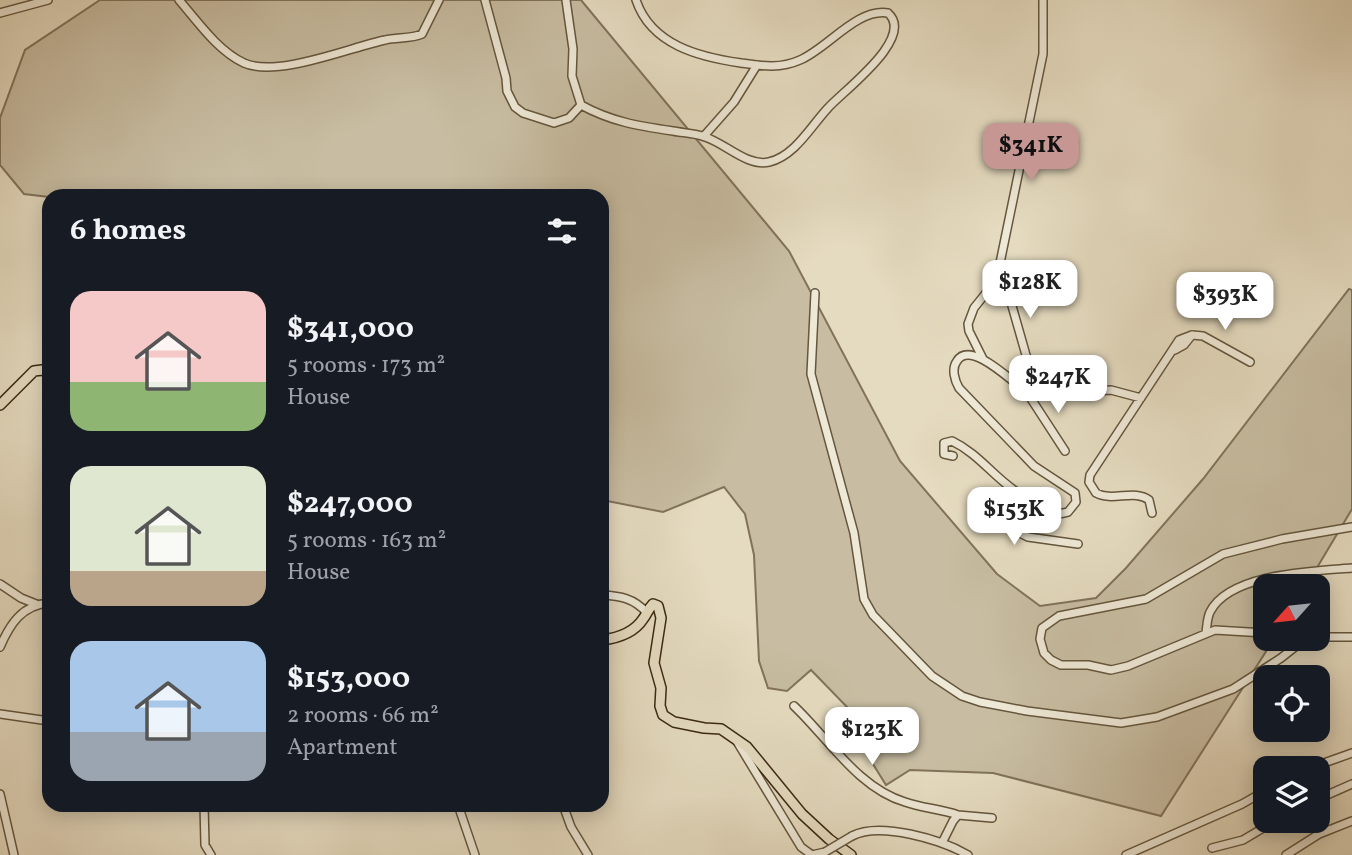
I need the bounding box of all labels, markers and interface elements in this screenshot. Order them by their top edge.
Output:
pin: $341K [982,124,1080,183]
text: $341K [999,130,1063,162]
text: 6 homes [70,210,186,252]
icon: filters [543,212,581,250]
pin: $128K [981,260,1079,320]
text: $128K [998,267,1062,299]
pin: $393K [1176,272,1274,332]
text: $393K [1192,279,1258,311]
text: $341,000 [287,308,414,350]
icon: home [126,319,210,403]
text: 5 rooms · 173 m² [287,350,445,382]
pin: $247K [1009,356,1107,415]
text: $247K [1025,362,1091,394]
text: House [287,382,350,414]
text: $247,000 [287,483,413,525]
pin: $153K [965,488,1063,547]
icon: home [126,494,210,578]
text: $153K [983,494,1045,526]
text: 5 rooms · 163 m² [287,525,446,557]
text: House [287,557,350,589]
north arrow [1253,574,1330,651]
map controls [1253,574,1330,833]
text: $153,000 [287,658,410,700]
button: locate [1253,665,1330,742]
icon: home [126,669,210,753]
text: 2 rooms · 66 m² [287,700,439,732]
pin: $123K [823,708,921,767]
text: $123K [841,714,903,746]
text: Apartment [287,732,398,764]
button: layers [1253,756,1330,833]

